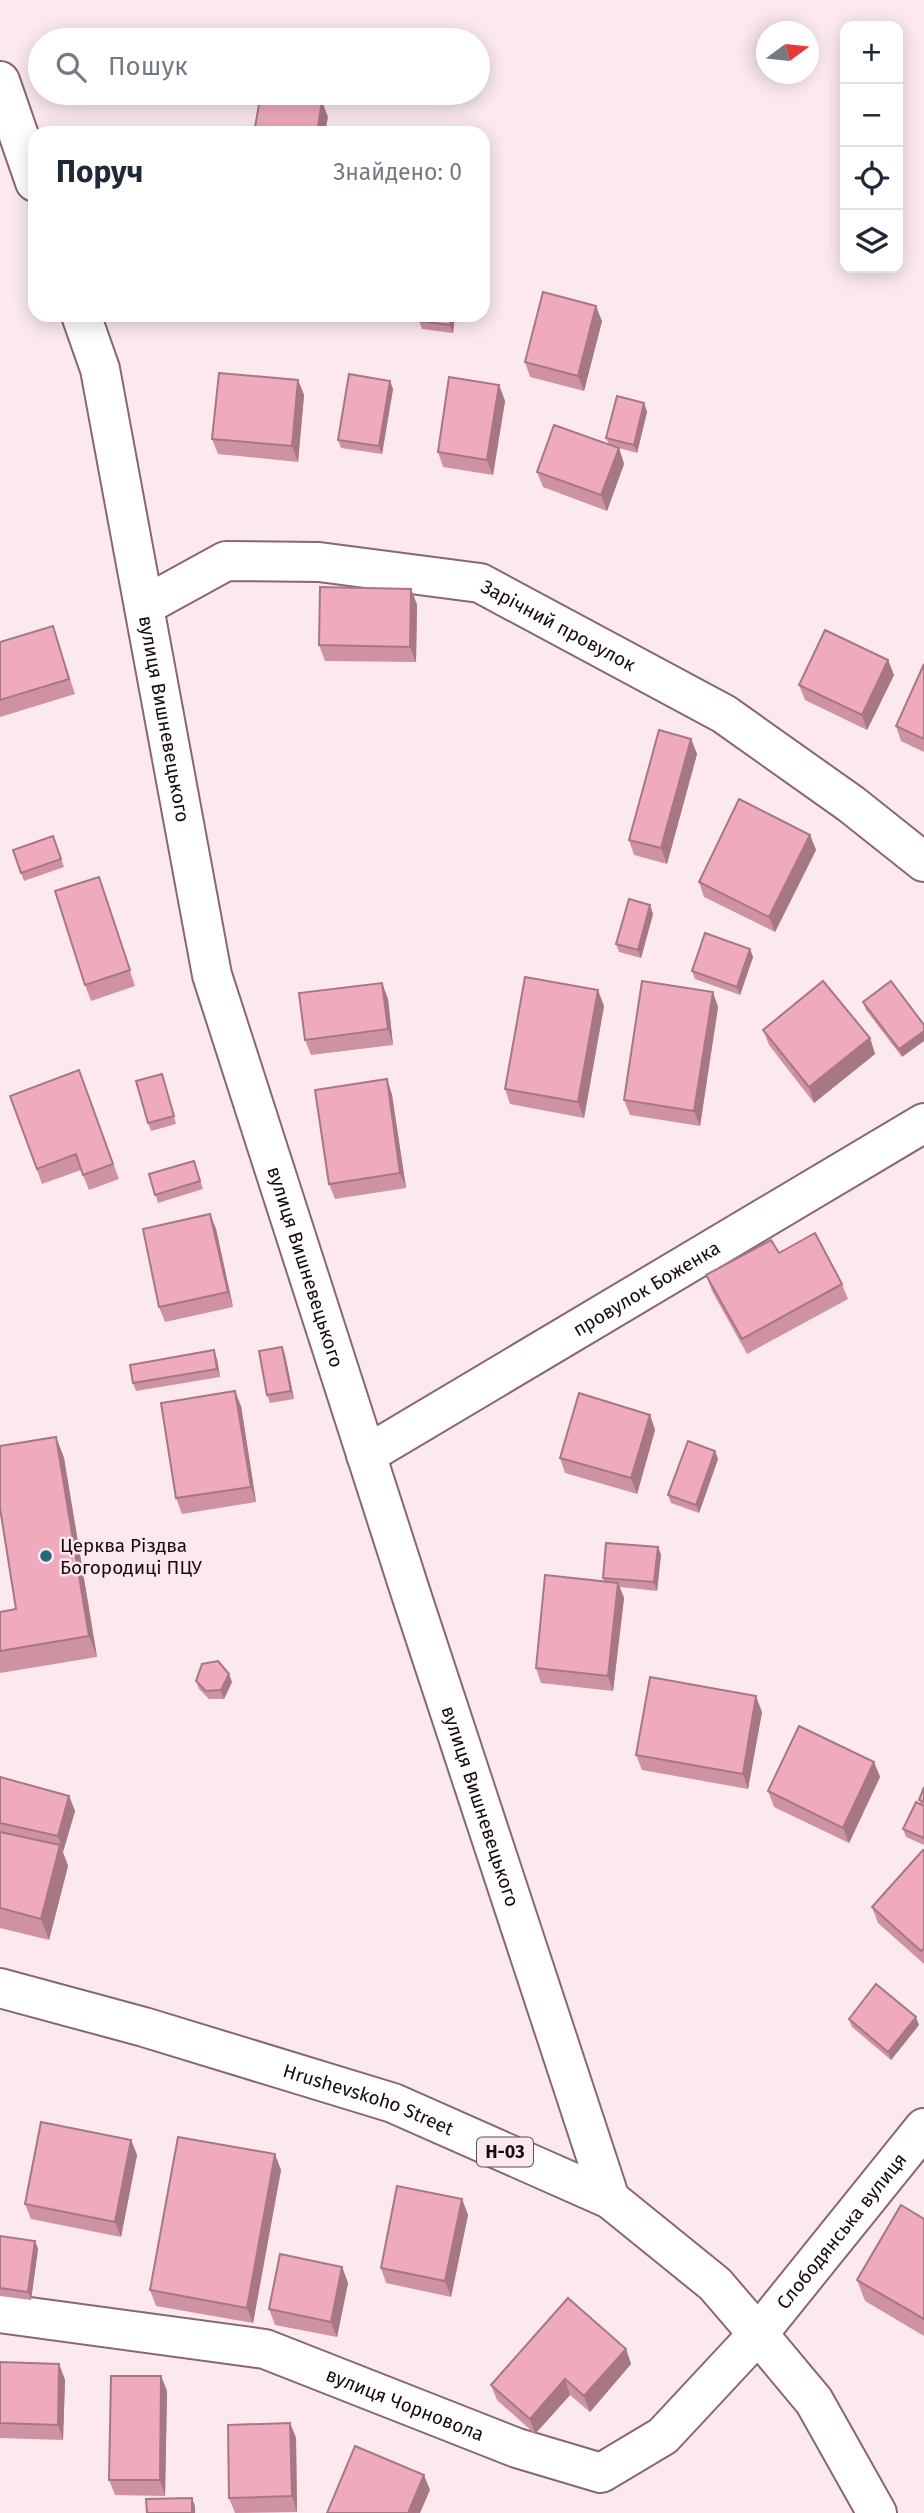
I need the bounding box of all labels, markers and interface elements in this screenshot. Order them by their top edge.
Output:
north arrow [756,21,819,84]
map controls [840,21,903,273]
button: + [840,21,903,84]
search box [28,28,490,105]
icon: search [52,48,90,86]
text: Пошук [108,51,188,82]
button: − [840,84,903,147]
button: locate [840,147,903,210]
text: Поруч [56,154,143,190]
text: Знайдено: 0 [333,158,462,186]
button: layers [840,210,903,273]
street label: Зарічний провулок [477,574,640,676]
street label: вулиця Вишневецького [134,614,195,824]
street label: вулиця Вишневецького [263,1163,349,1370]
street label: провулок Боженка [568,1236,724,1341]
place label: Церква Різдва Богородиці ПЦУ [60,1534,203,1579]
marker: Церква Різдва Богородиці ПЦУ [38,1548,54,1564]
street label: вулиця Вишневецького [437,1703,524,1909]
street label: Hrushevskoho Street [280,2059,457,2140]
road number: Н-03 [477,2138,533,2166]
street label: Слободянська вулиця [771,2148,911,2314]
street label: вулиця Чорновола [323,2363,487,2445]

